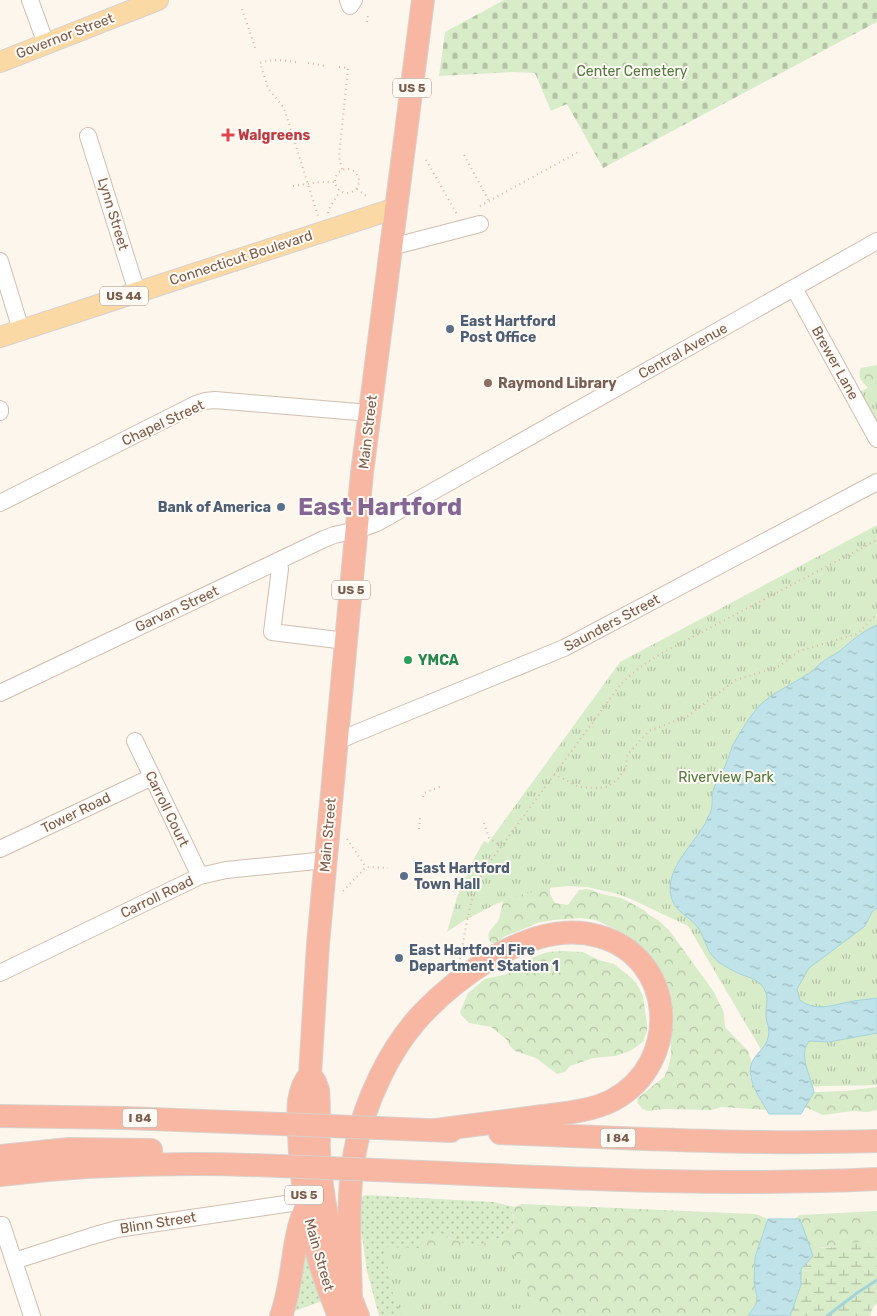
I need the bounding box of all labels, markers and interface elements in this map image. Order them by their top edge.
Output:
street label: Governor Street [14,9,117,62]
park label: Center Cemetery [576,63,688,80]
road number: US 5 [393,78,431,98]
place label: Walgreens [238,127,310,144]
marker: Walgreens [222,129,234,141]
street label: Lynn Street [94,176,132,253]
street label: Connecticut Boulevard [167,227,315,289]
road number: US 44 [100,286,148,306]
place label: East Hartford Post Office [460,313,556,346]
street label: Central Avenue [635,319,731,383]
marker: East Hartford Post Office [444,323,456,335]
street label: Brewer Lane [808,323,862,403]
place label: Raymond Library [498,375,617,392]
marker: Raymond Library [482,377,494,389]
street label: Main Street [355,393,381,470]
street label: Chapel Street [119,396,207,450]
district label: East Hartford [298,493,462,521]
place label: Bank of America [158,499,271,516]
marker: Bank of America [275,501,287,513]
road number: US 5 [332,580,370,600]
street label: Garvan Street [133,582,222,636]
street label: Saunders Street [561,590,663,655]
place label: YMCA [418,652,459,669]
marker: YMCA [402,654,414,666]
street label: Carroll Court [141,768,193,850]
park label: Riverview Park [678,769,775,786]
street label: Tower Road [39,789,113,837]
street label: Main Street [316,797,340,873]
place label: East Hartford Town Hall [414,860,510,893]
marker: East Hartford Town Hall [398,870,410,882]
street label: Carroll Road [118,872,196,922]
place label: East Hartford Fire Department Station 1 [409,942,559,975]
marker: East Hartford Fire Department Station 1 [393,952,405,964]
road number: I 84 [122,1108,158,1128]
road number: I 84 [600,1128,636,1148]
road number: US 5 [285,1186,323,1204]
street label: Blinn Street [119,1208,198,1237]
street label: Main Street [301,1217,338,1294]

